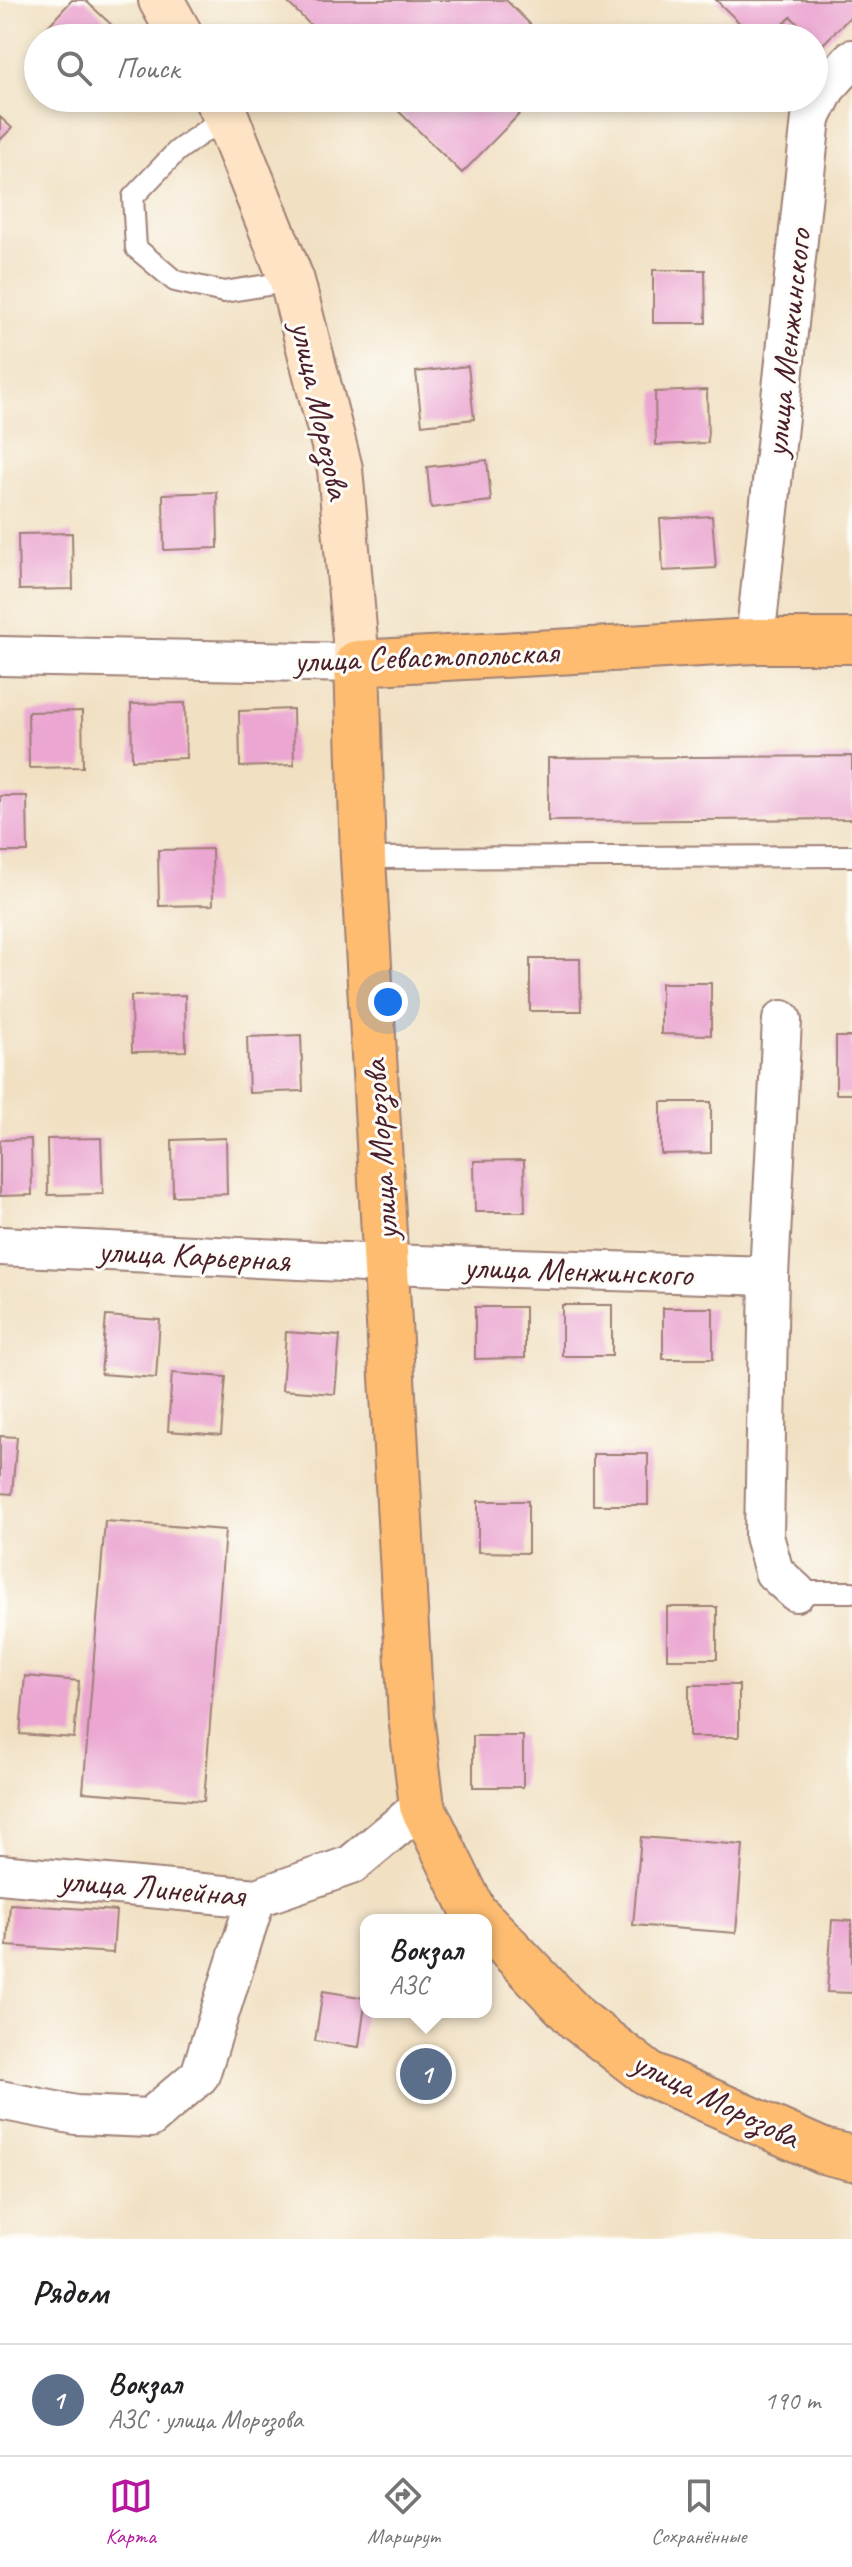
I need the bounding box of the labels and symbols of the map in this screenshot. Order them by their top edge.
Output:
street label: улица Менжинского [753,225,821,461]
street label: улица Морозова [281,315,361,505]
street label: улица Севастопольская [291,630,561,682]
your location [368,982,408,1022]
street label: улица Морозова [352,1056,408,1244]
street label: улица Карьерная [95,1228,293,1282]
street label: улица Менжинского [461,1244,695,1296]
street label: улица Линейная [56,1857,249,1917]
street label: улица Морозова [624,2039,809,2159]
pin: 1 [400,2044,452,2104]

